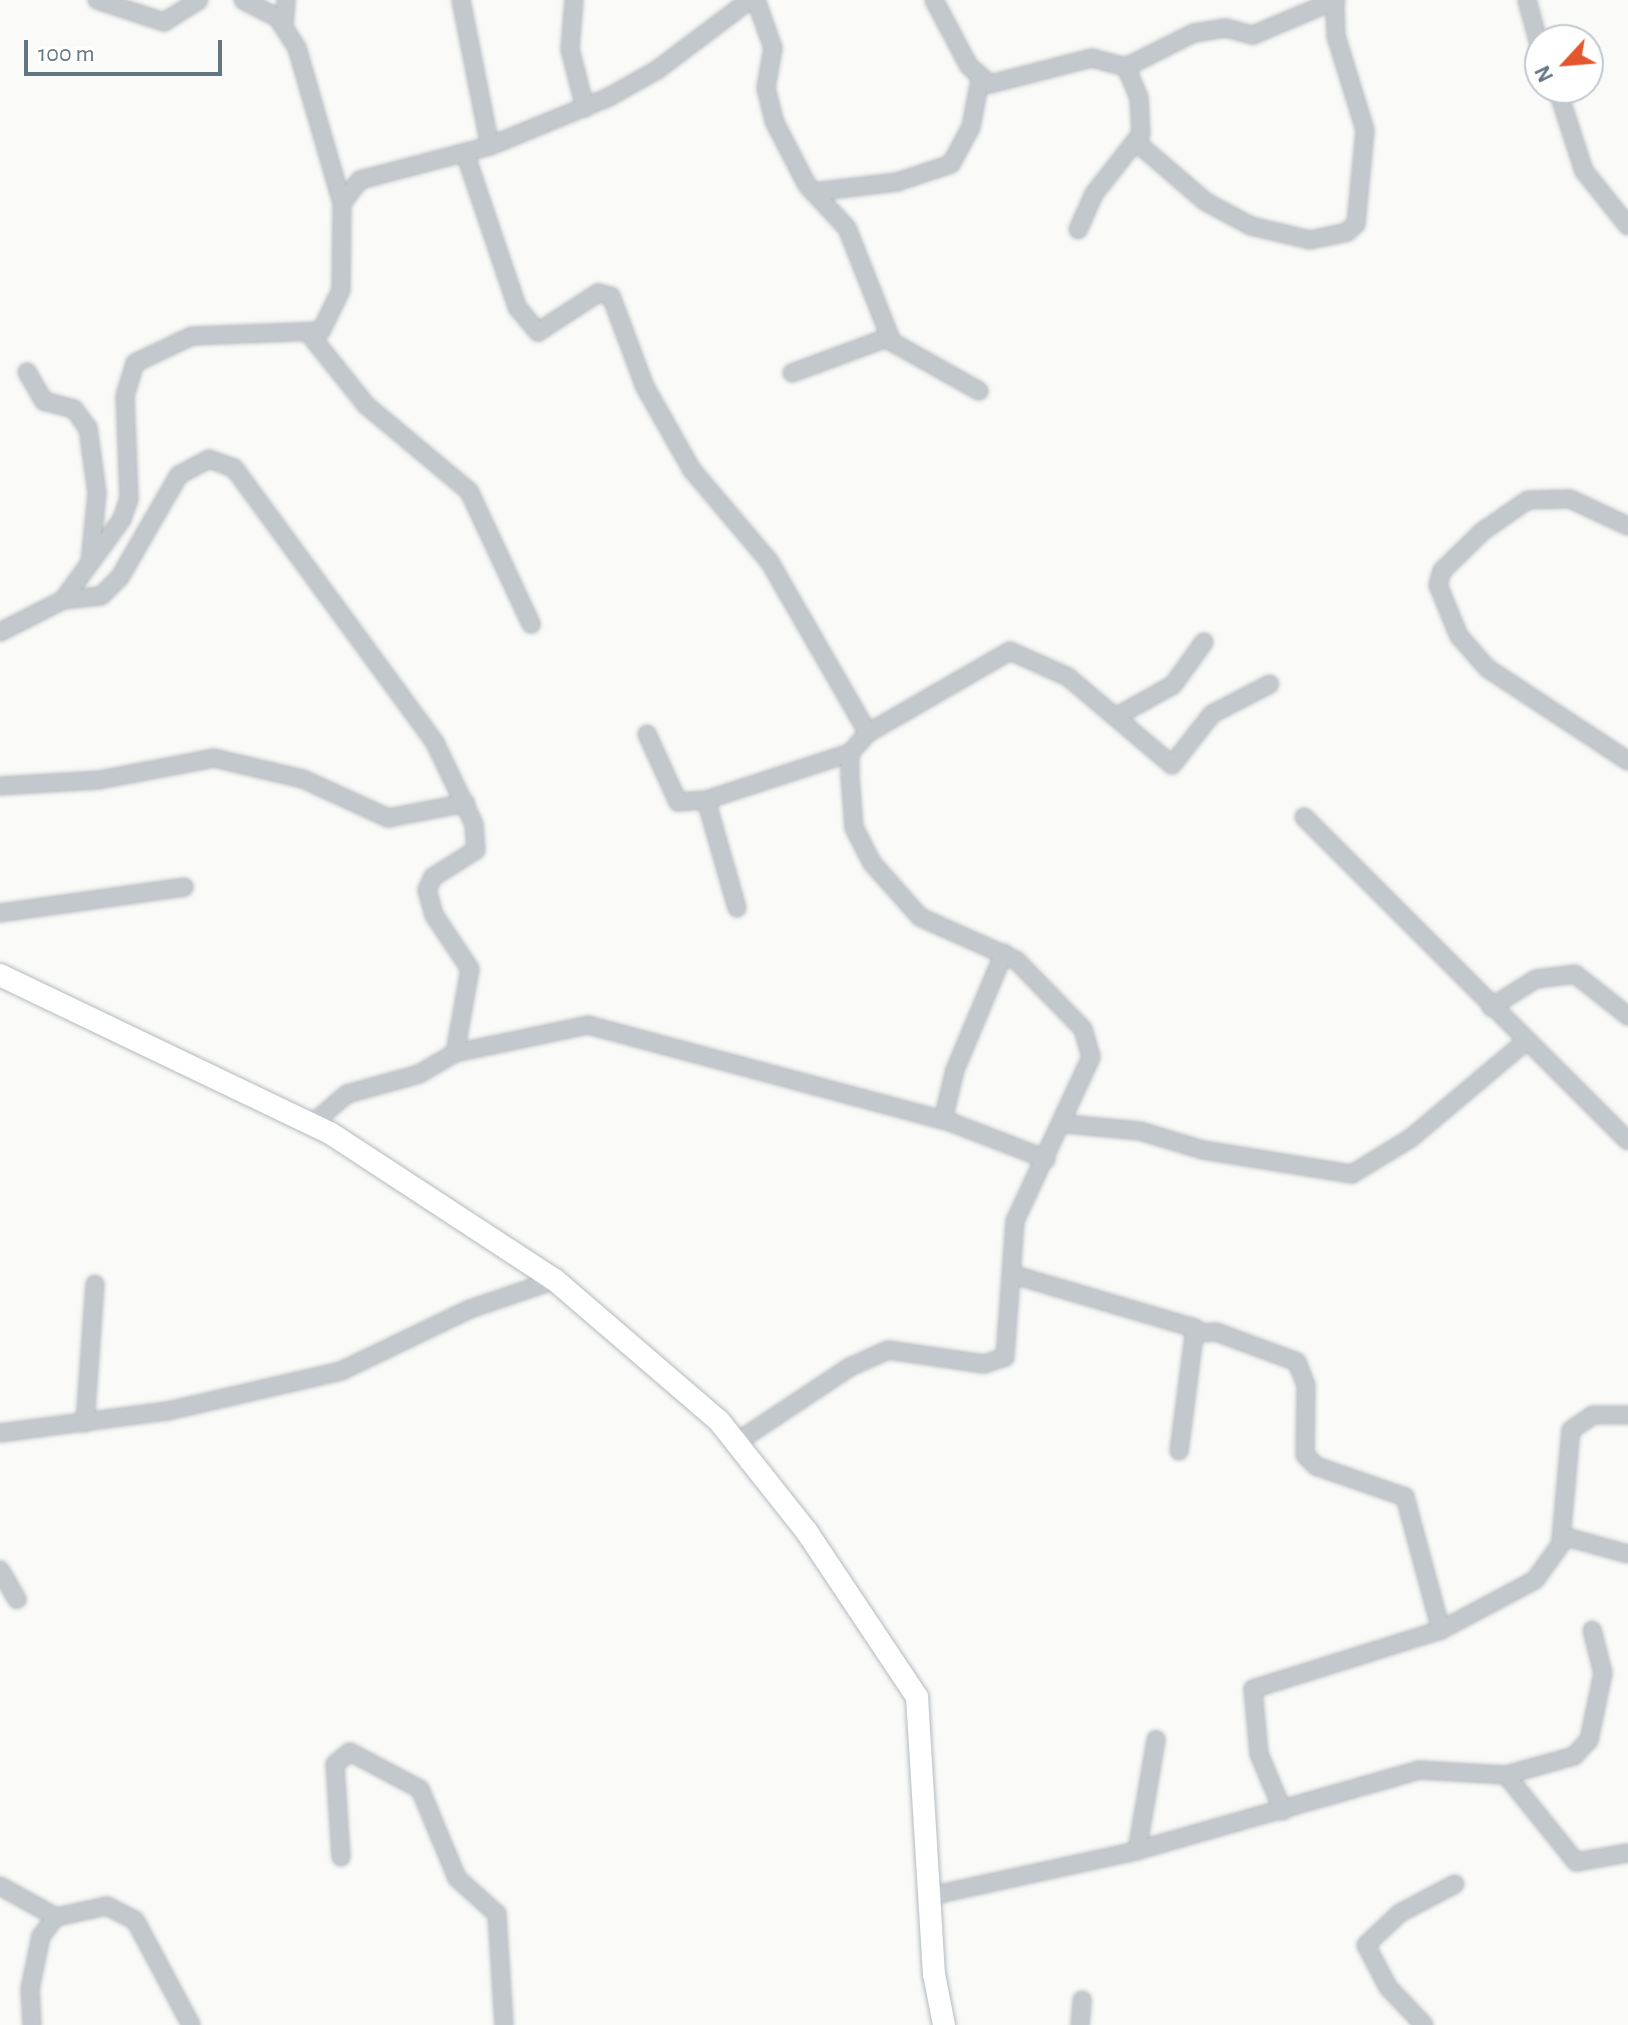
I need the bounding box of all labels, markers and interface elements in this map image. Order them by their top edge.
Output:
scale bar [28,24,226,74]
north arrow [1524,24,1604,104]
text: 100 m [38,42,95,66]
text: N [1531,62,1557,85]

